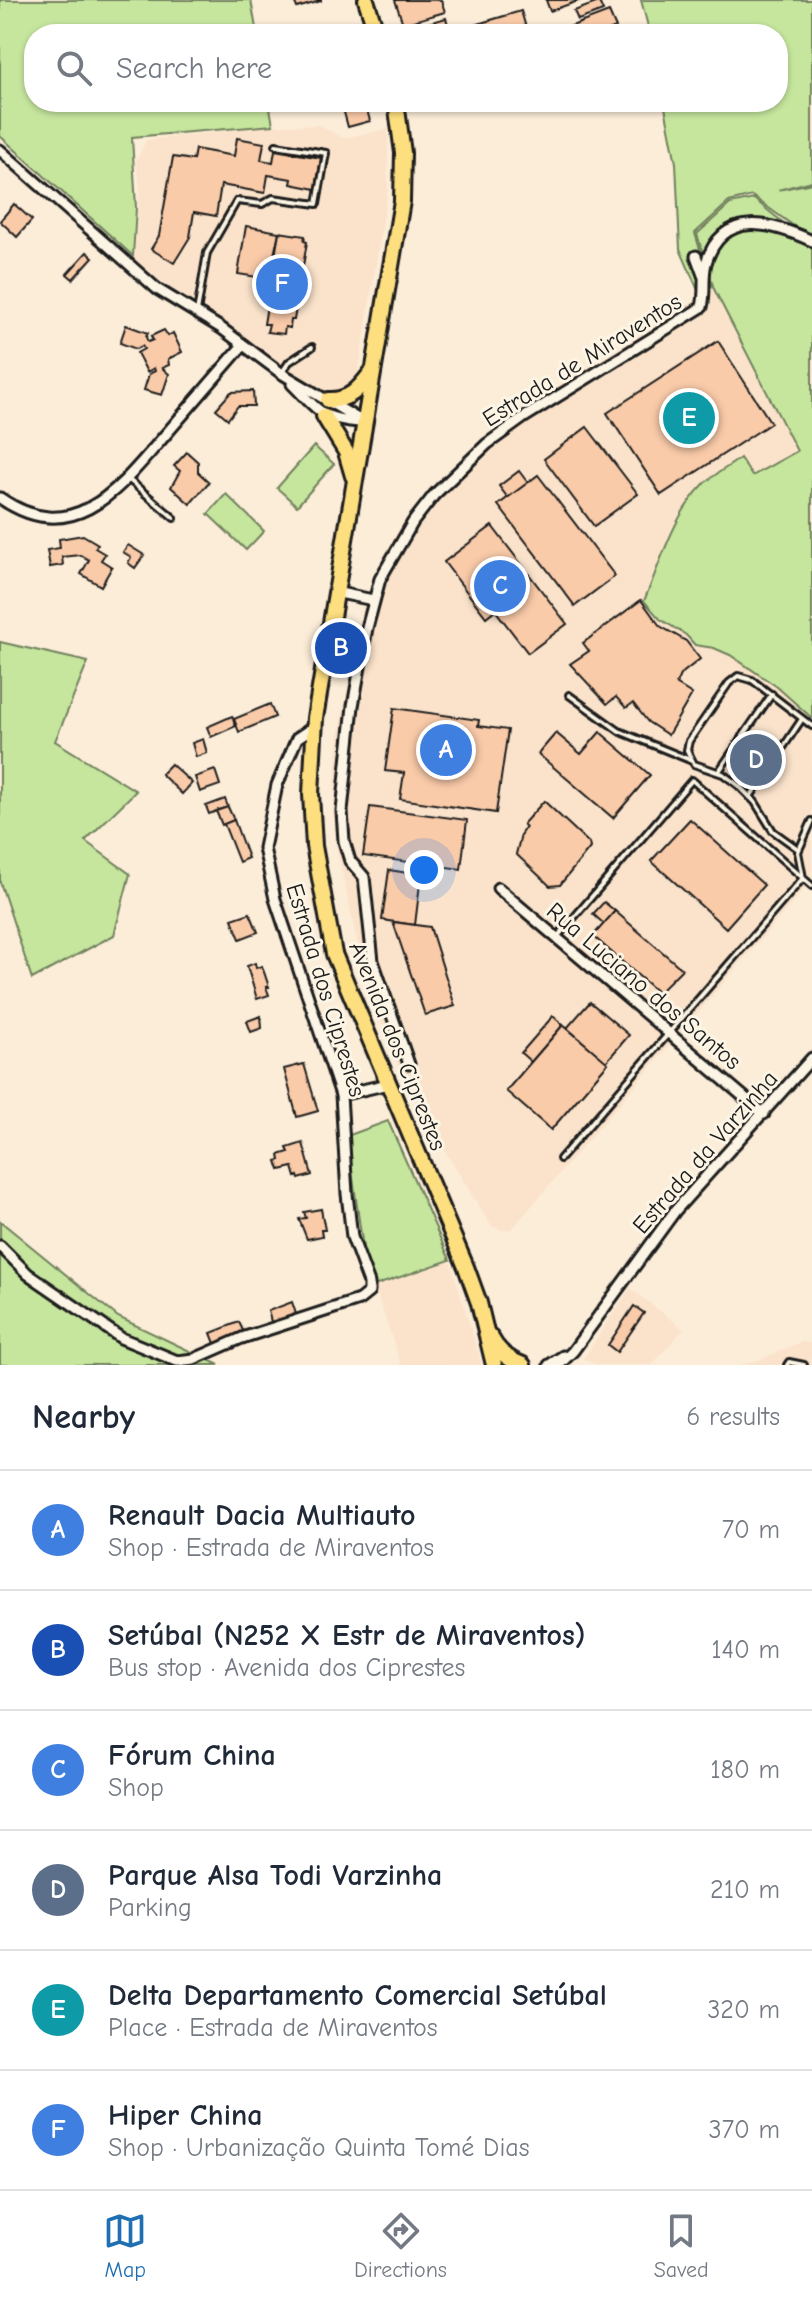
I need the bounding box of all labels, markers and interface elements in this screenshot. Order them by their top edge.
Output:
search box [24,24,788,112]
icon: search [52,46,96,90]
text: Search here [116,51,272,86]
pin: F [256,254,308,314]
street label: Estrada de Miraventos [477,287,687,433]
pin: E [663,388,715,448]
pin: C [474,556,526,616]
pin: B [315,618,367,678]
pin: A [420,720,472,780]
pin: D [730,730,782,790]
your location [404,850,444,890]
street label: Estrada dos Ciprestes [280,880,372,1100]
street label: Rua Luciano dos Santos [541,896,747,1076]
street label: Avenida dos Ciprestes [343,937,453,1155]
street label: Estrada da Varzinha [627,1065,783,1239]
text: Nearby [32,1397,135,1437]
text: 6 results [686,1402,780,1432]
text: Renault Dacia Multiauto [108,1498,415,1533]
text: A [51,1515,65,1545]
text: 70 m [722,1515,780,1545]
text: Shop · Estrada de Miraventos [108,1533,434,1563]
text: Setúbal (N252 X Estr de Miraventos) [108,1618,585,1653]
text: B [50,1635,66,1665]
text: 140 m [711,1635,780,1665]
text: Bus stop · Avenida dos Ciprestes [108,1653,465,1683]
text: Fórum China [108,1738,276,1773]
text: C [50,1755,66,1785]
text: 180 m [710,1755,780,1785]
text: Shop [108,1773,164,1803]
text: Parque Alsa Todi Varzinha [108,1858,442,1893]
text: D [50,1875,66,1905]
text: 210 m [710,1875,780,1905]
text: Parking [108,1893,192,1923]
text: Delta Departamento Comercial Setúbal [108,1978,607,2013]
text: E [50,1995,66,2025]
text: 320 m [707,1995,780,2025]
text: Place · Estrada de Miraventos [108,2013,437,2043]
text: Hiper China [108,2098,263,2133]
text: F [50,2115,66,2145]
text: 370 m [709,2115,780,2145]
text: Shop · Urbanização Quinta Tomé Dias [108,2133,530,2163]
tab: Map [103,2209,147,2283]
tab: Directions [354,2209,447,2283]
tab: Saved [654,2209,709,2283]

